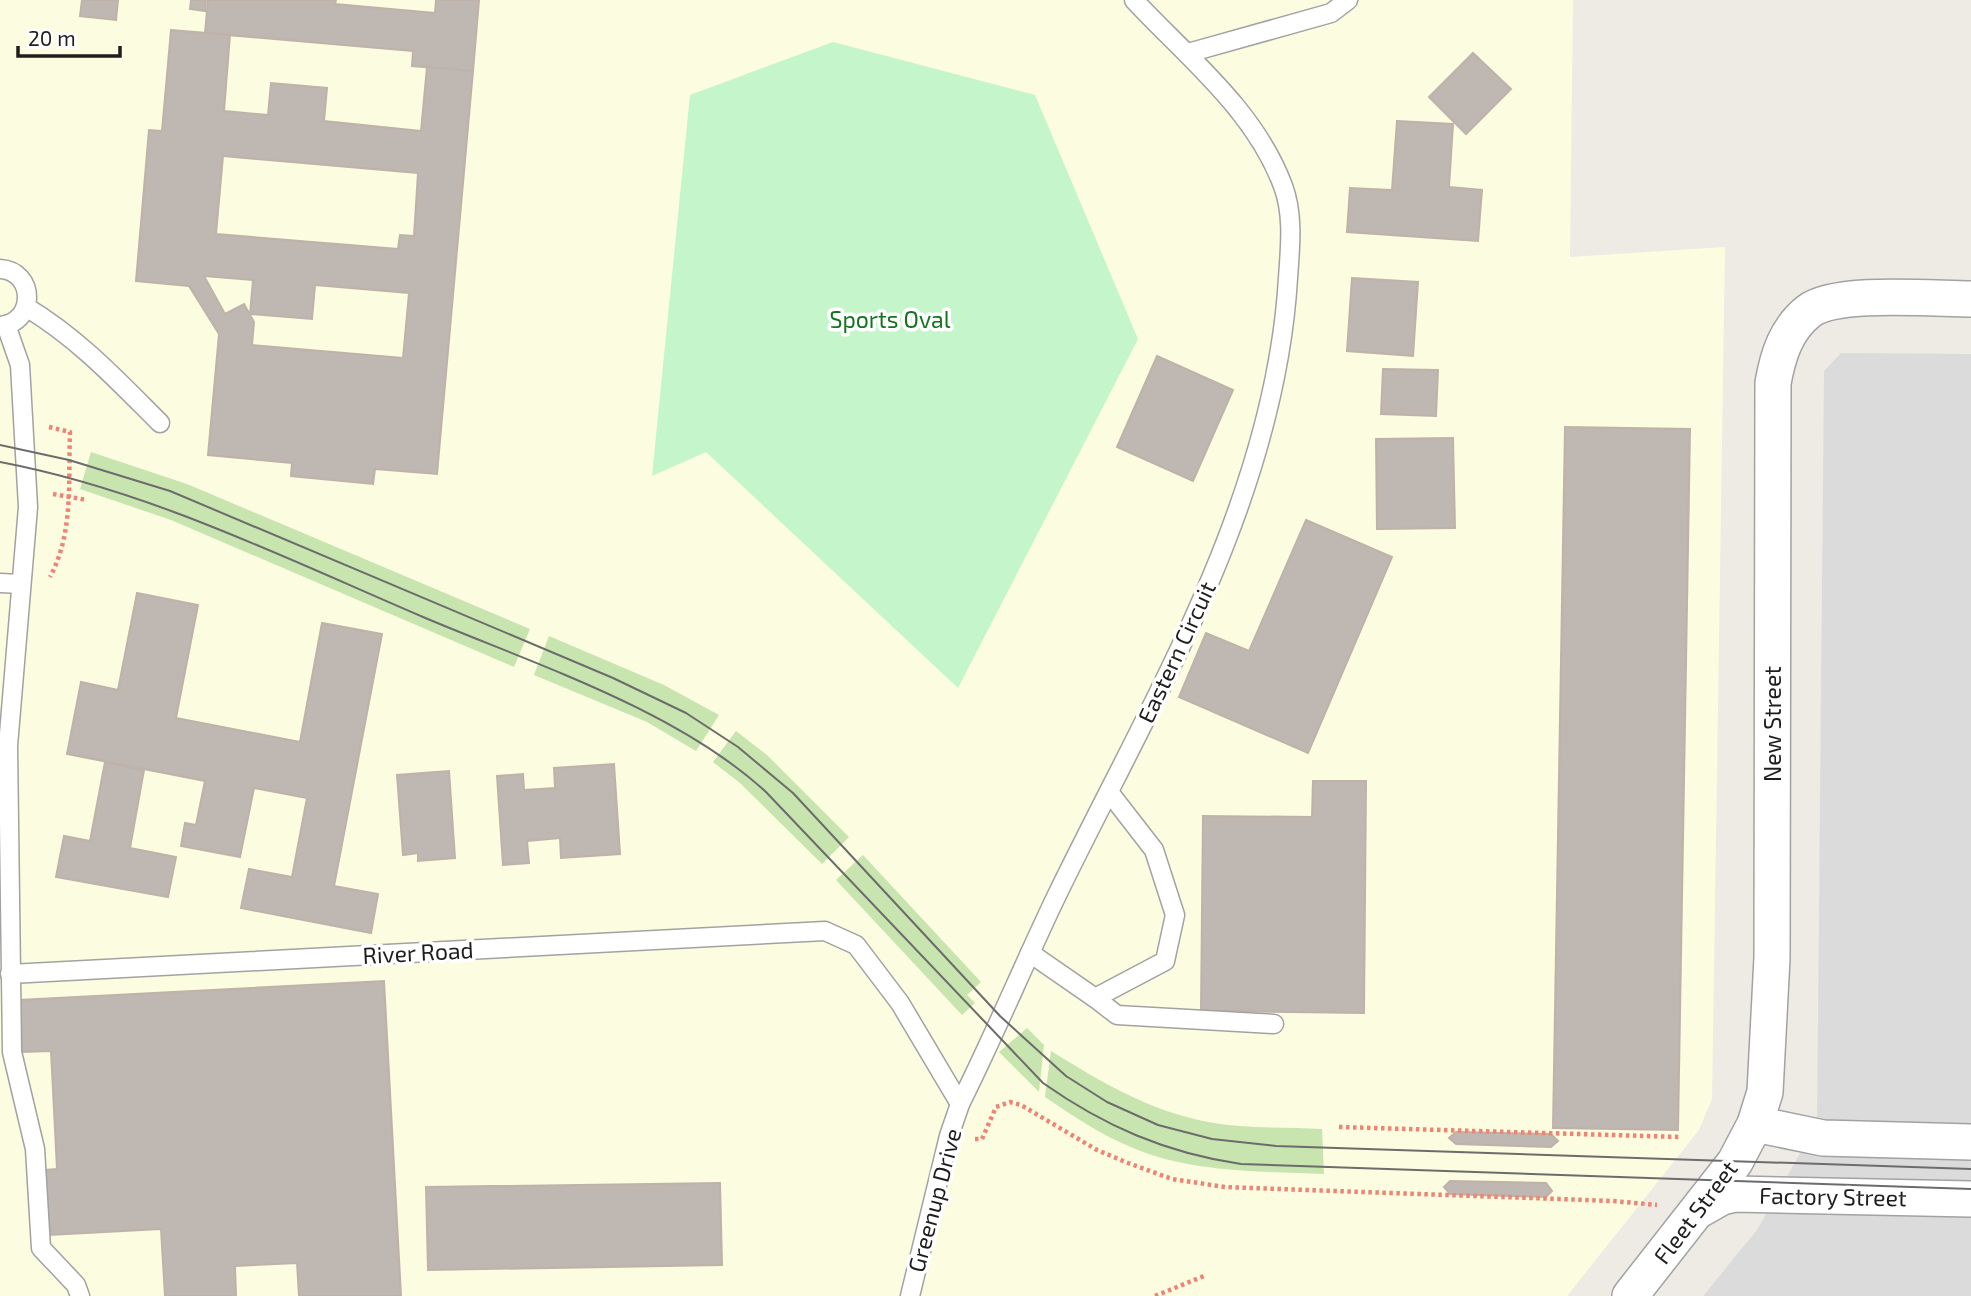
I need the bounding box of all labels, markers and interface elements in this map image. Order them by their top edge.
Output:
scale bar [18,14,119,58]
text: 20 m [28,25,76,50]
park label: Sports Oval [829,305,951,333]
street label: Eastern Circuit [1131,577,1221,727]
street label: New Street [1758,666,1786,782]
street label: River Road [362,935,474,969]
street label: Greenup Drive [901,1125,967,1275]
street label: Fleet Street [1647,1155,1743,1269]
street label: Factory Street [1759,1181,1907,1211]

